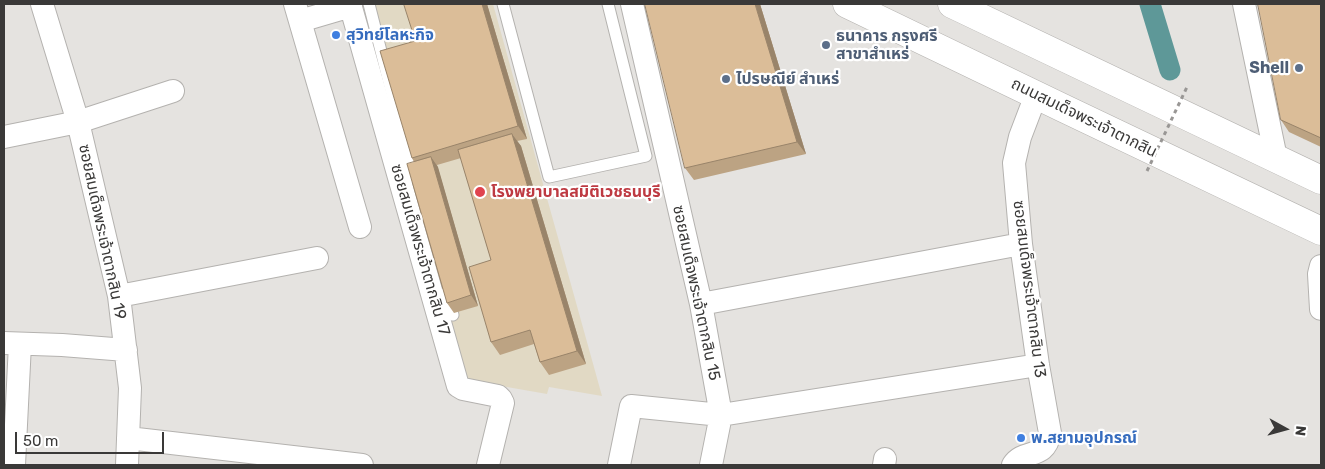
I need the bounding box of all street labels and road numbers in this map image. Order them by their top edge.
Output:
street label: ถนนสมเด็จพระเจ้าตากสิน [1008,74,1160,162]
street label: ซอยสมเด็จพระเจ้าตากสิน 19 [74,143,130,321]
street label: ซอยสมเด็จพระเจ้าตากสิน 17 [386,162,454,338]
street label: ซอยสมเด็จพระเจ้าตากสิน 13 [1009,199,1049,379]
street label: ซอยสมเด็จพระเจ้าตากสิน 15 [668,204,724,382]

